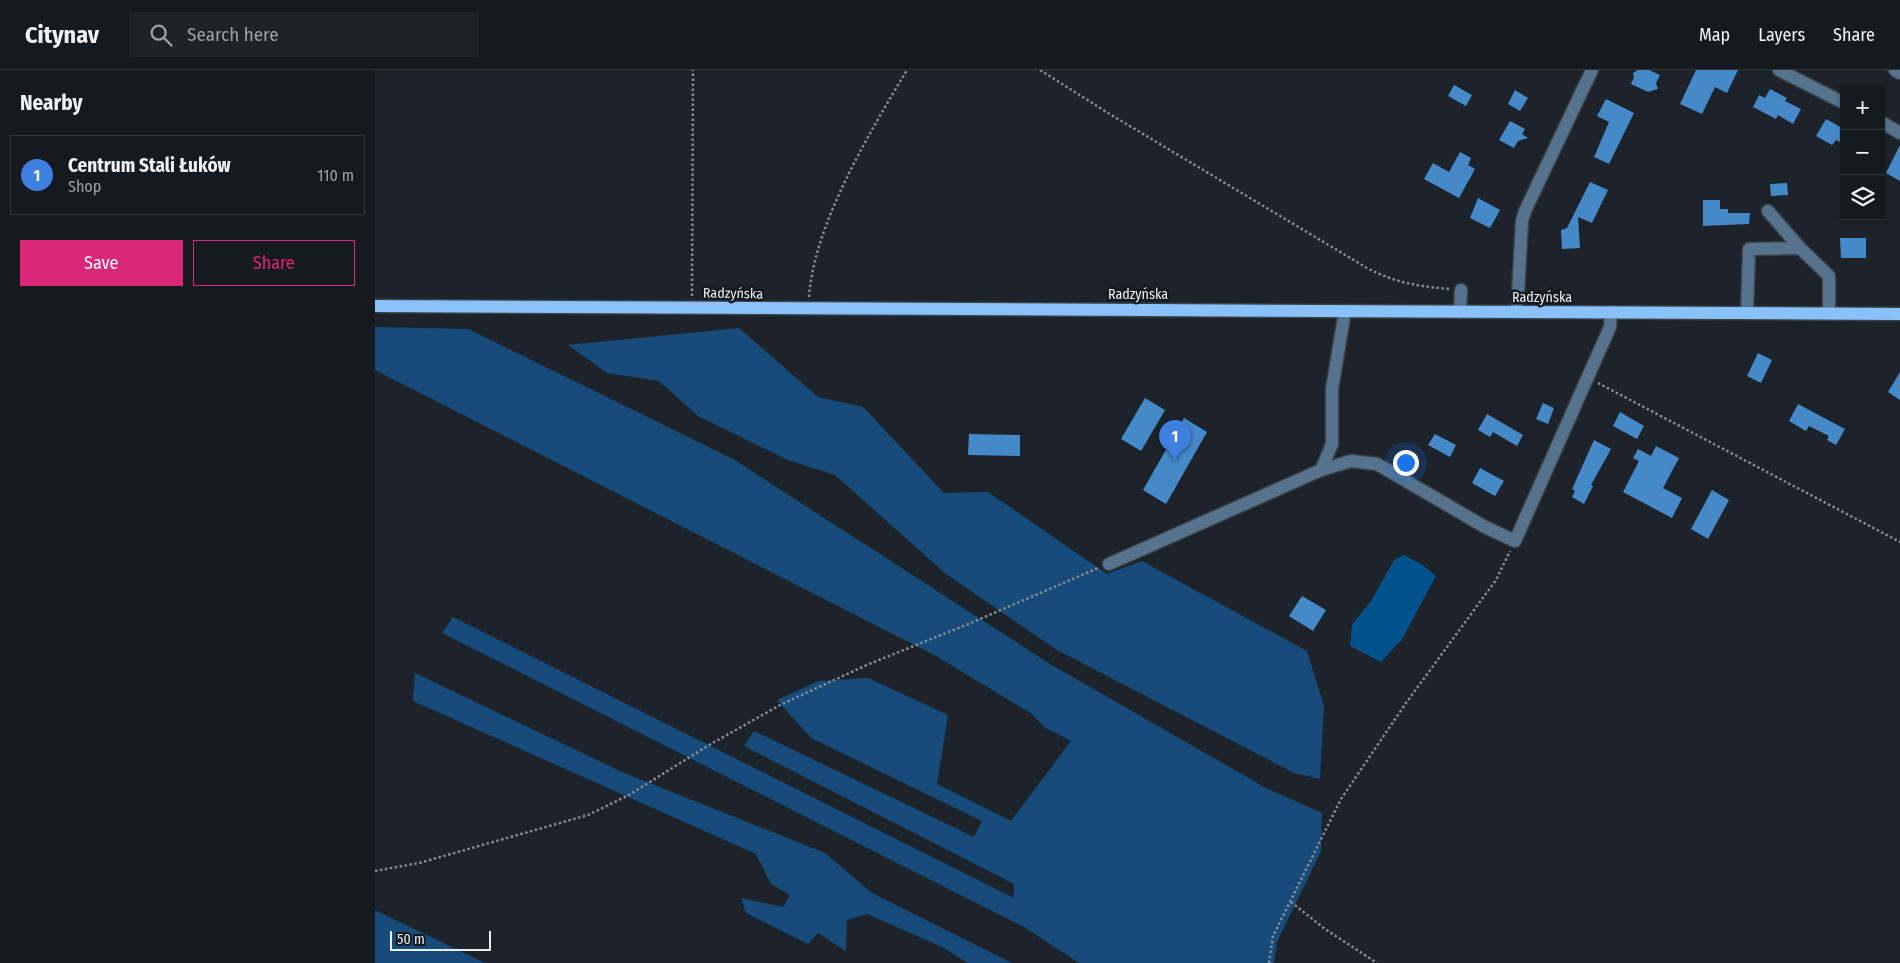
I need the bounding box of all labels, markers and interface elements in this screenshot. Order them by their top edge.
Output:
search box [129,12,479,57]
text: Citynav [25,21,99,49]
icon: search [147,21,175,49]
text: Search here [187,23,279,46]
text: Map [1699,24,1730,46]
text: Layers [1758,24,1805,46]
text: Share [1833,24,1875,46]
map controls [1840,85,1885,220]
button: + [1840,85,1885,130]
text: Nearby [20,90,82,116]
button: − [1840,130,1885,175]
text: Centrum Stali Łuków [68,154,231,177]
text: 1 [34,166,40,185]
text: 110 m [317,166,354,185]
button: layers [1840,175,1885,220]
text: Shop [68,177,101,196]
button: Save [20,240,183,286]
button: Share [193,240,355,286]
street label: Radzyńska [703,284,763,303]
street label: Radzyńska [1108,286,1168,303]
street label: Radzyńska [1512,289,1572,306]
pin: 1 [1159,420,1191,461]
your location [1393,450,1419,476]
scale bar [390,928,491,951]
text: 50 m [397,931,425,948]

